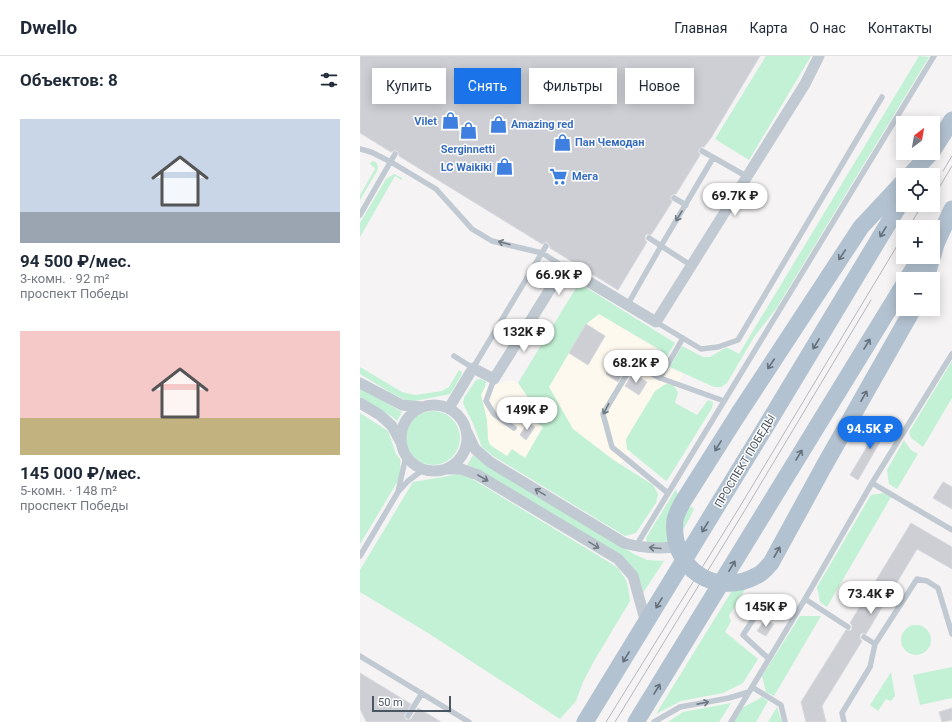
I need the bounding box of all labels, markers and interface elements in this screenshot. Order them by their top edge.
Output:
text: Dwello [20,16,77,39]
text: Главная [674,20,727,36]
text: Карта [749,20,788,36]
text: О нас [810,20,846,36]
text: Контакты [868,20,932,36]
chip: Купить [372,68,446,104]
chip: Снять [454,68,521,104]
chip: Фильтры [529,68,617,104]
chip: Новое [625,68,694,104]
icon: filters [318,69,340,91]
text: Объектов: 8 [20,70,118,90]
shop icon: Vilet [440,111,460,131]
shop icon: Amazing red [488,114,508,134]
place label: Vilet [414,115,437,128]
north arrow [896,116,940,160]
map controls [896,116,940,316]
place label: Amazing red [511,118,573,131]
shop icon: Serginnetti [458,121,478,141]
shop icon: Пан Чемодан [552,132,572,152]
place label: Пан Чемодан [575,136,644,149]
place label: Serginnetti [441,143,495,156]
icon: home [144,145,216,217]
shop icon: LC Waikiki [495,157,515,177]
place label: LC Waikiki [441,161,492,174]
supermarket icon: Мега [549,166,569,186]
button: locate [896,168,940,212]
place label: Мега [572,170,598,183]
pin: 69.7K ₽ [698,183,772,217]
text: 69.7K ₽ [712,188,758,203]
one-way arrow [674,210,682,222]
button: + [896,220,940,264]
one-way arrow [879,226,887,237]
one-way arrow [498,239,511,247]
one-way arrow [838,249,846,260]
text: 94 500 ₽/мес. [20,251,131,271]
pin: 66.9K ₽ [522,262,596,296]
text: 66.9K ₽ [536,267,582,282]
text: 3-комн. · 92 m² [20,271,110,286]
button: − [896,272,940,316]
text: проспект Победы [20,286,129,301]
pin: 132K ₽ [491,319,557,353]
text: 132K ₽ [502,324,546,339]
one-way arrow [812,338,820,350]
one-way arrow [864,338,872,350]
pin: 68.2K ₽ [599,350,673,384]
text: 68.2K ₽ [613,355,659,370]
icon: home [144,357,216,429]
one-way arrow [767,358,775,370]
one-way arrow [861,390,869,402]
pin: 149K ₽ [494,397,560,431]
text: 149K ₽ [505,402,549,417]
one-way arrow [602,403,609,415]
street label: ПРОСПЕКТ ПОБЕДЫ [712,412,778,510]
pin: 94.5K ₽ [833,416,907,450]
text: 94.5K ₽ [847,421,893,436]
one-way arrow [713,440,721,452]
one-way arrow [796,449,804,461]
text: 145 000 ₽/мес. [20,463,141,483]
one-way arrow [477,474,489,482]
text: 5-комн. · 148 m² [20,483,117,498]
one-way arrow [535,488,546,496]
text: проспект Победы [20,498,129,513]
one-way arrow [701,521,709,533]
one-way arrow [588,541,599,549]
one-way arrow [649,544,662,552]
one-way arrow [774,546,781,558]
one-way arrow [728,560,736,572]
pin: 73.4K ₽ [834,581,908,615]
text: 73.4K ₽ [848,586,894,601]
pin: 145K ₽ [733,594,799,628]
one-way arrow [655,597,663,608]
text: 145K ₽ [744,599,788,614]
one-way arrow [621,651,630,662]
one-way arrow [653,683,661,695]
scale bar [372,694,451,713]
text: 50 m [378,696,403,709]
one-way arrow [696,698,709,706]

